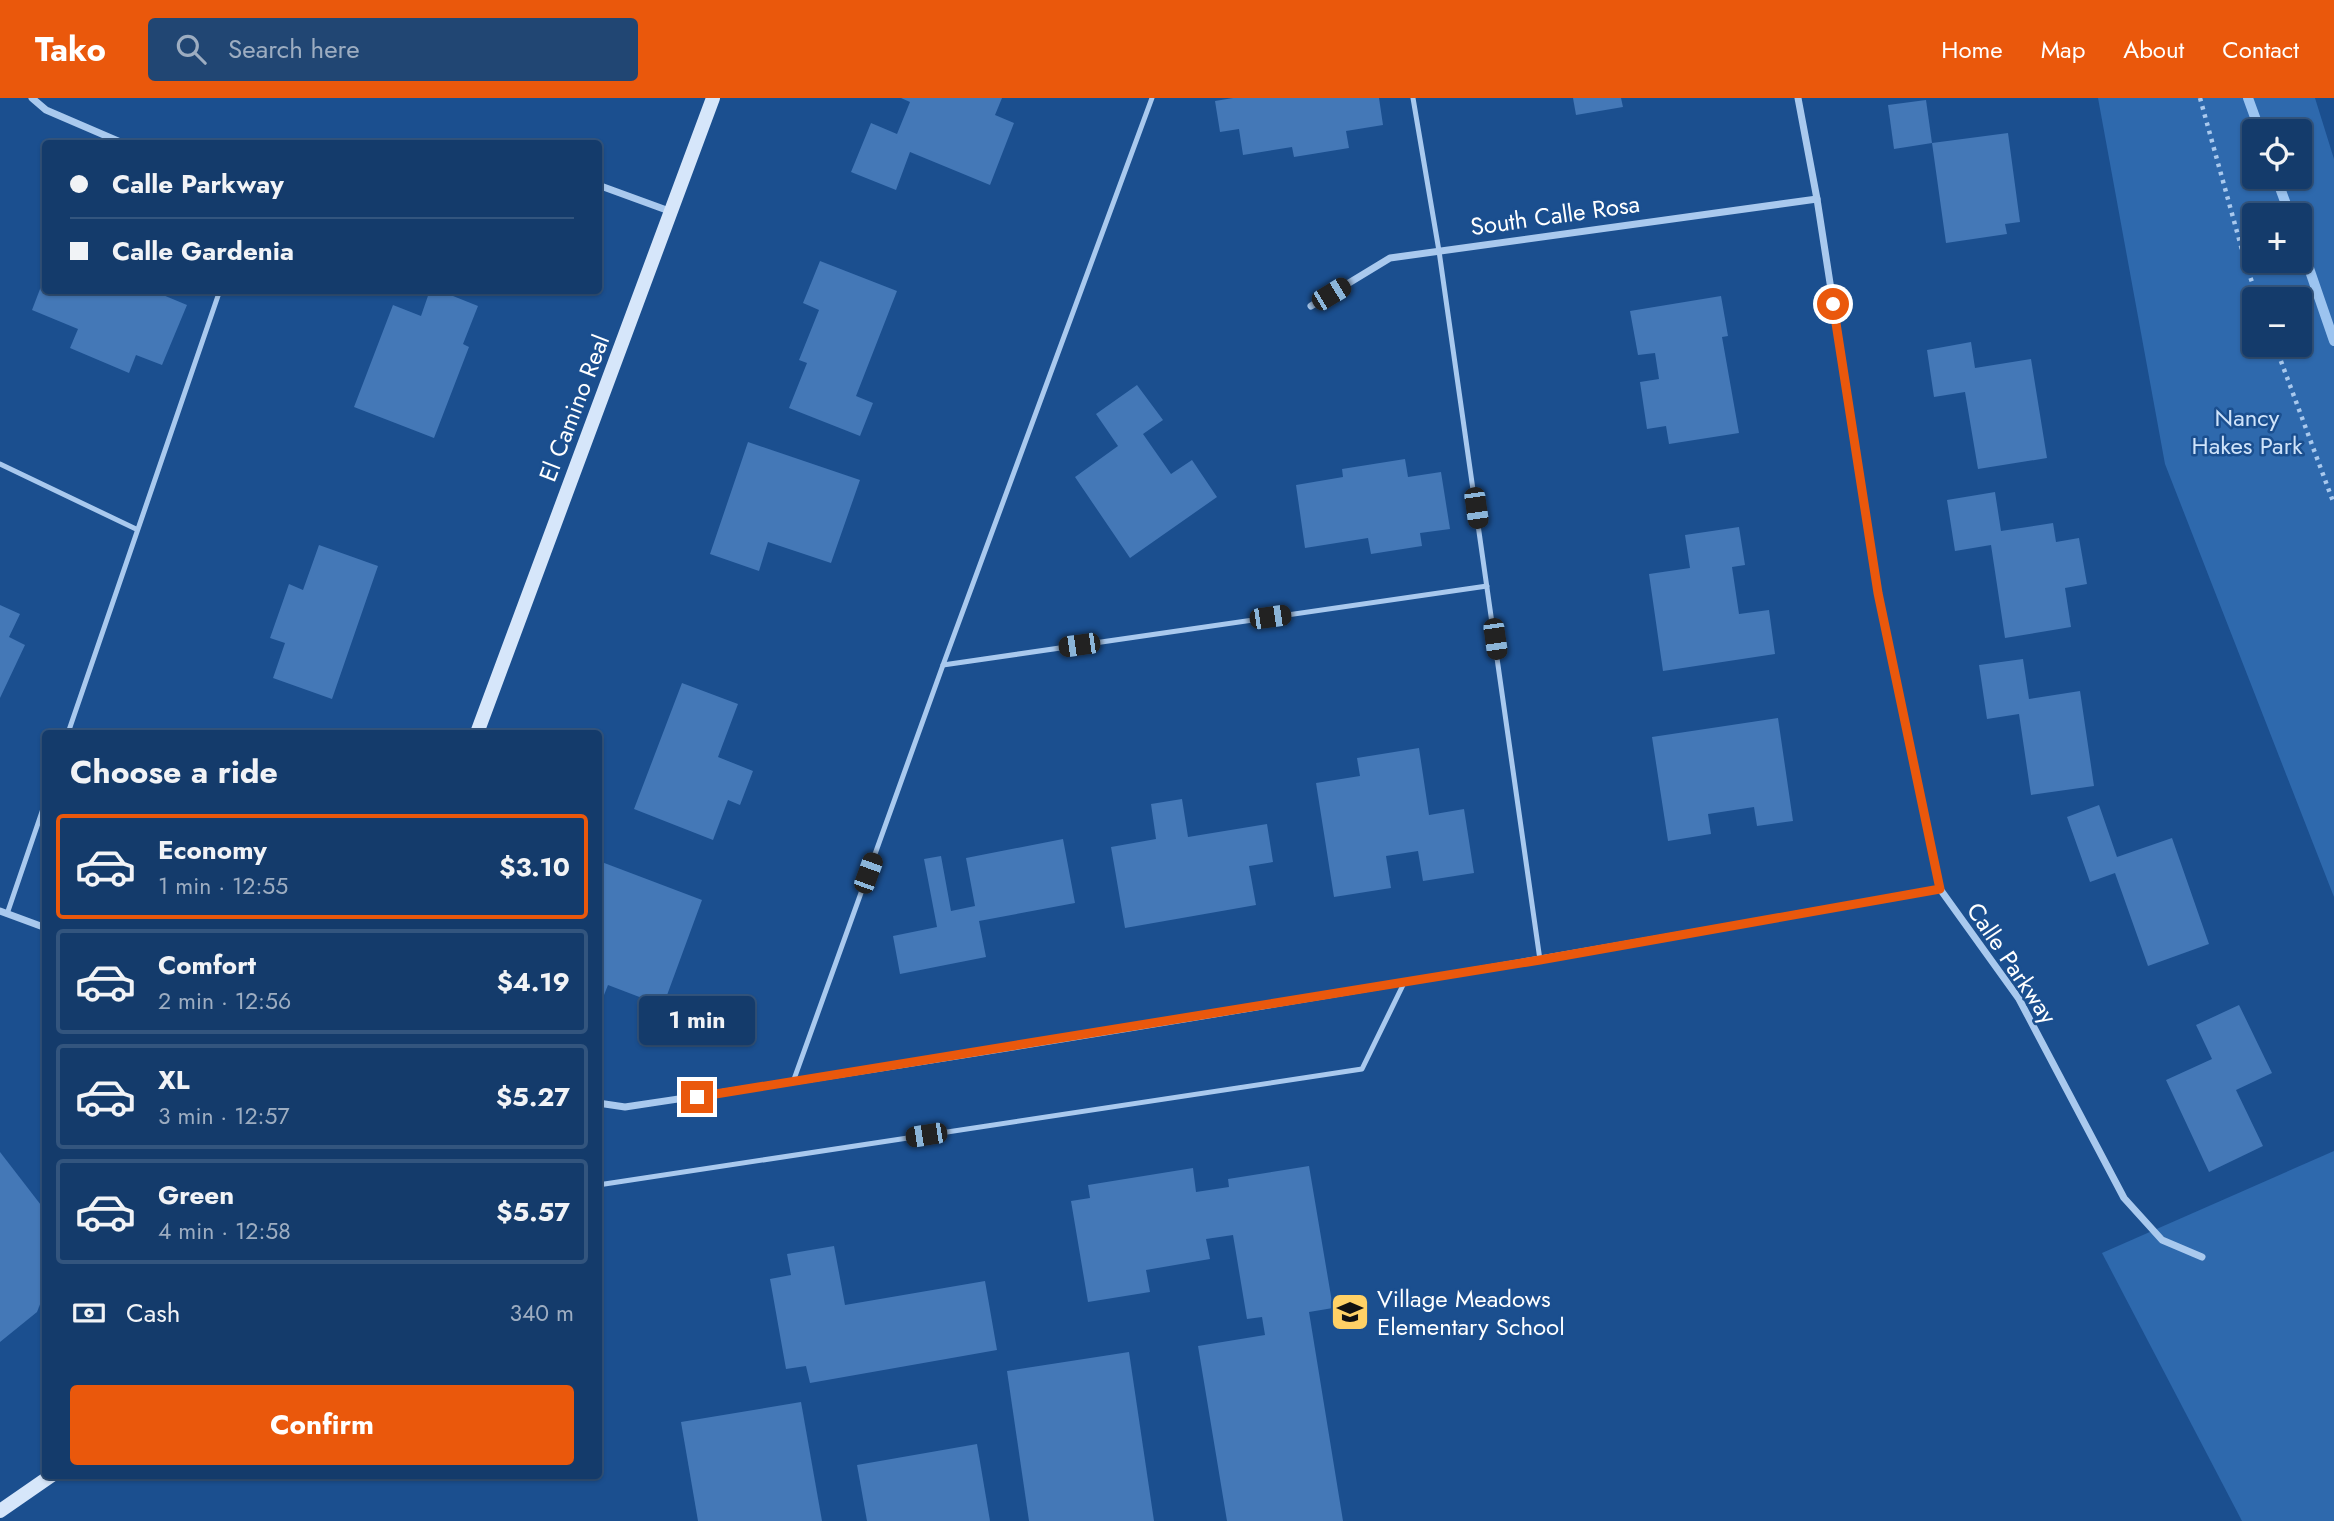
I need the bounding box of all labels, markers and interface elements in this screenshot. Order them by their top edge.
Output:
search box [148,18,638,81]
text: Tako [35,26,106,73]
icon: search [172,30,210,68]
text: Search here [228,30,360,68]
text: Home [1941,32,2003,67]
text: Map [2041,32,2085,67]
text: About [2123,32,2184,67]
text: Contact [2222,32,2299,67]
map controls [2242,119,2312,357]
button: locate [2242,119,2312,189]
text: Calle Parkway [112,165,284,203]
street label: South Calle Rosa [1468,186,1642,244]
button: + [2242,203,2312,273]
text: Calle Gardenia [112,232,294,270]
car [1308,274,1355,314]
button: − [2242,287,2312,357]
route start [1817,288,1849,320]
street label: El Camino Real [530,330,618,486]
park label: Nancy Hakes Park [2192,400,2303,463]
car [1463,486,1490,530]
car [1248,604,1293,630]
car [1482,617,1509,661]
car [1057,632,1102,658]
text: Choose a ride [70,749,278,795]
text: Economy [158,831,267,869]
icon: car [74,835,137,898]
text: $3.10 [499,848,570,886]
car [851,850,886,896]
text: 1 min · 12:55 [158,869,288,903]
street label: Calle Parkway [1958,895,2066,1031]
text: Comfort [158,946,256,984]
icon: car [74,950,137,1013]
text: $4.19 [497,963,570,1001]
text: 2 min · 12:56 [158,984,291,1018]
callout: 1 min [639,996,755,1044]
text: 1 min [668,1003,726,1037]
text: XL [158,1061,190,1099]
icon: car [74,1065,137,1128]
text: $5.27 [496,1078,570,1116]
route end [681,1081,713,1113]
text: 3 min · 12:57 [158,1099,290,1133]
car [904,1121,949,1149]
text: Green [158,1176,234,1214]
icon: car [74,1180,137,1243]
text: $5.57 [496,1193,570,1231]
text: 4 min · 12:58 [158,1214,291,1248]
place label: Village Meadows Elementary School [1377,1281,1565,1344]
school or university icon: Village Meadows Elementary School [1329,1291,1371,1333]
icon: cash [70,1294,108,1332]
text: Cash [126,1294,180,1332]
text: 340 m [509,1296,574,1330]
button: Confirm [70,1385,574,1465]

